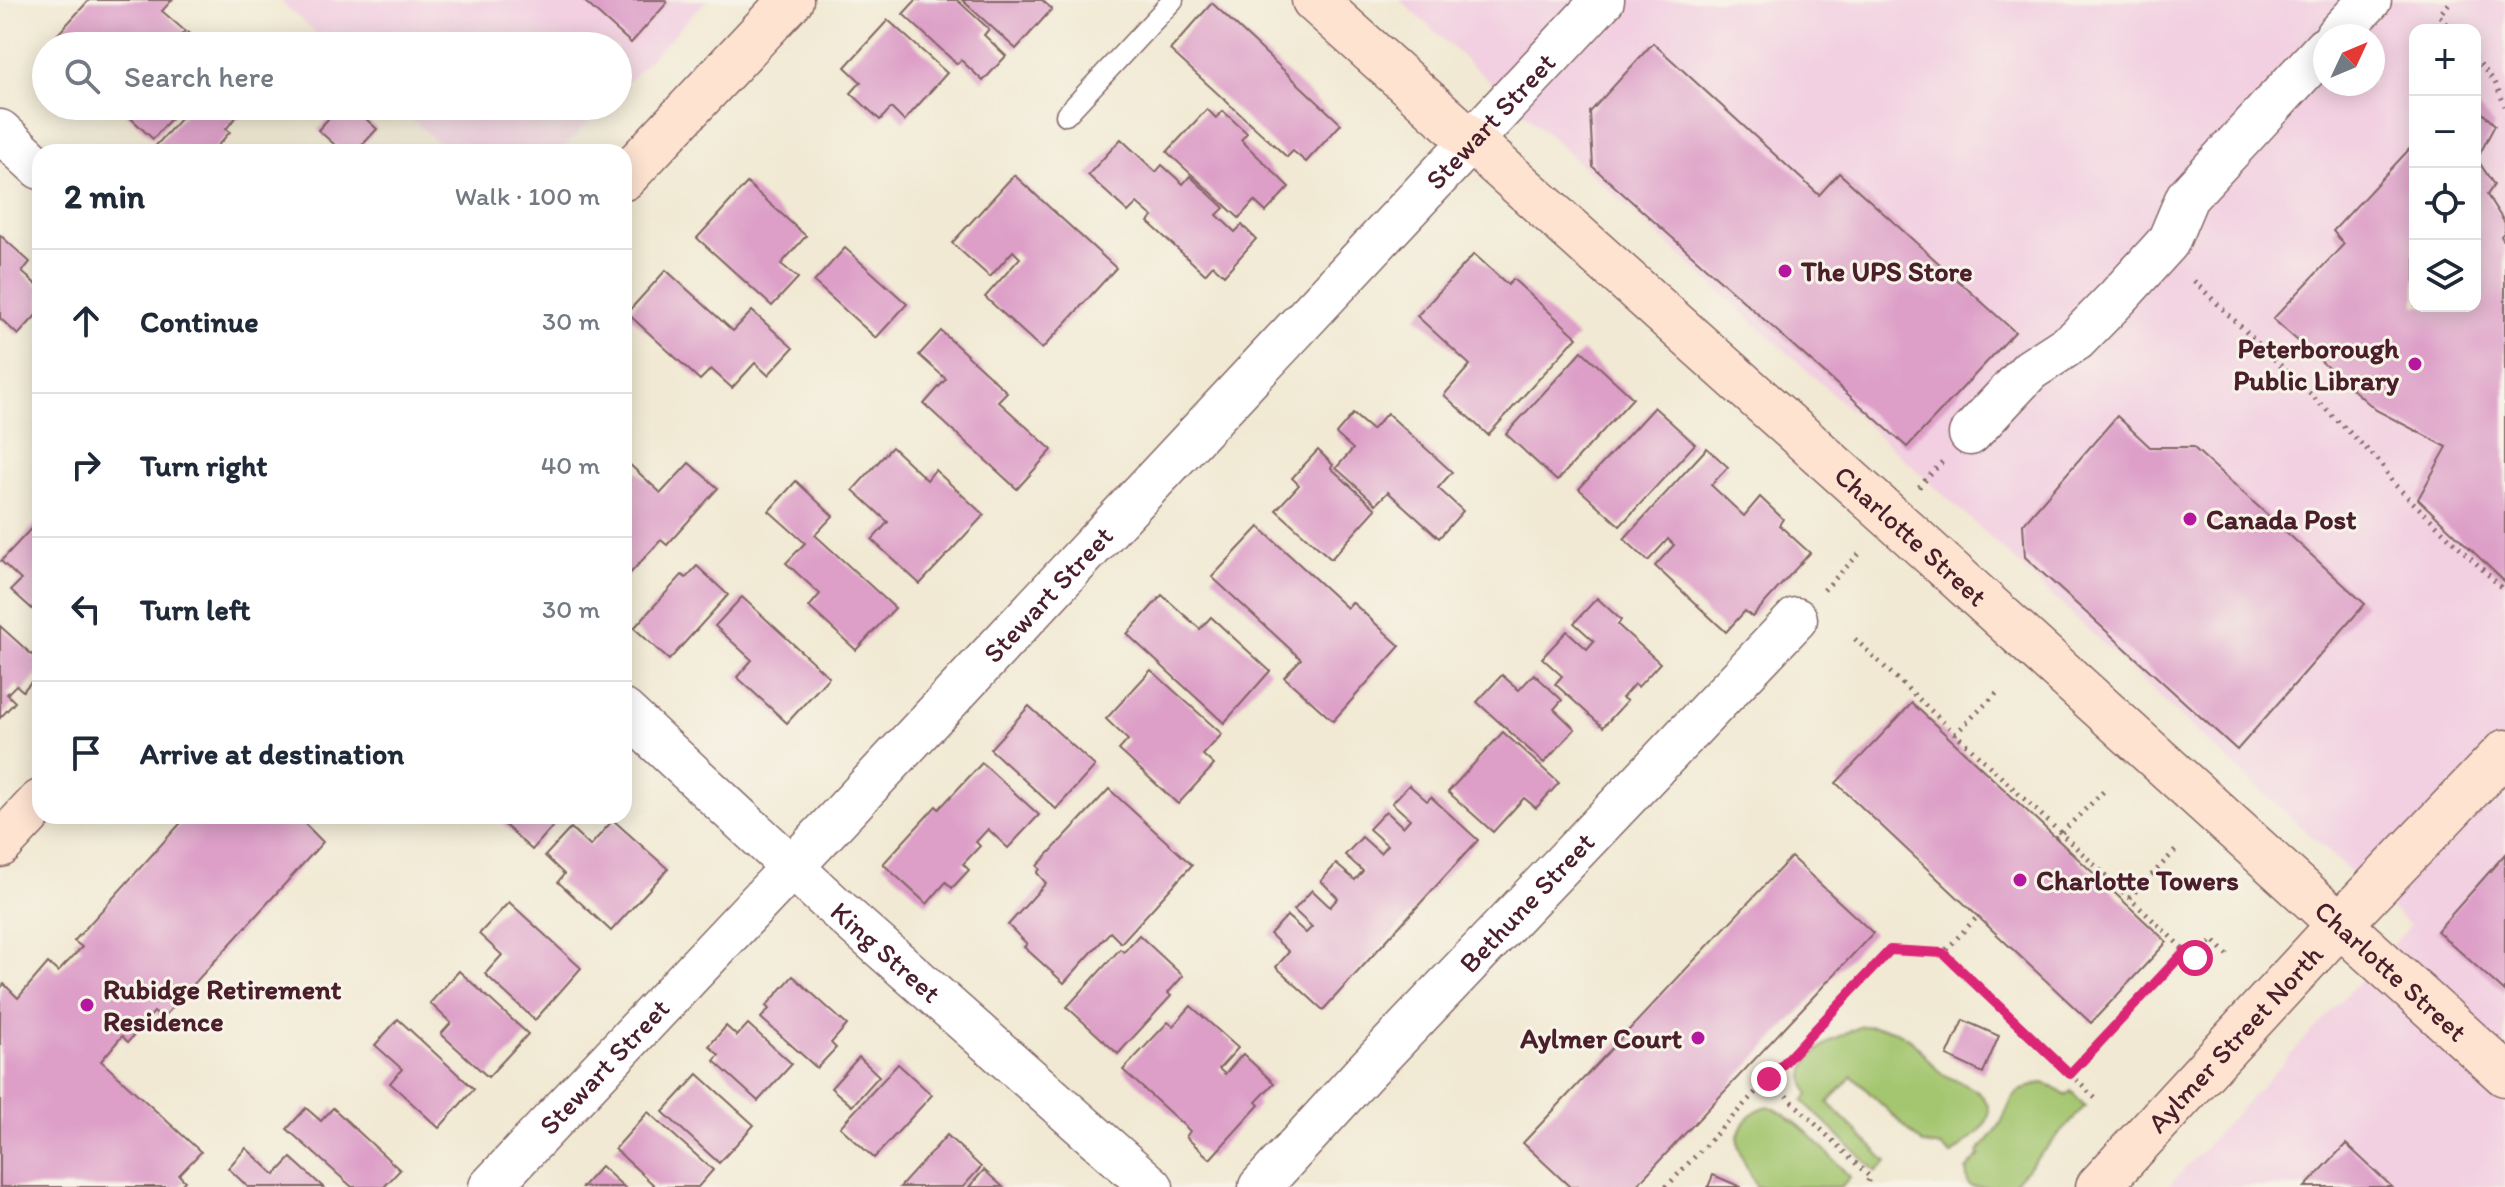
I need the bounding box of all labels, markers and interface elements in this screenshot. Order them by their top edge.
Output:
north arrow [2313,24,2385,96]
map controls [2409,24,2481,312]
button: + [2409,24,2481,96]
search box [32,32,632,120]
street label: Stewart Street [1418,45,1562,196]
icon: search [60,54,104,98]
text: Search here [124,58,274,95]
button: − [2409,96,2481,168]
button: locate [2409,168,2481,240]
text: 2 min [64,176,145,217]
text: Walk · 100 m [455,180,600,212]
button: layers [2409,240,2481,312]
place label: The UPS Store [1800,254,1972,288]
marker: The UPS Store [1776,262,1794,280]
icon: ahead [64,299,108,343]
text: Continue [140,303,259,340]
text: 30 m [542,305,600,337]
place label: Peterborough Public Library [2233,331,2400,397]
marker: Peterborough Public Library [2406,355,2424,373]
icon: right [64,443,108,487]
text: Turn right [140,447,268,484]
text: 40 m [541,449,600,481]
street label: Charlotte Street [1828,458,1995,613]
place label: Canada Post [2206,502,2357,536]
marker: Canada Post [2181,510,2199,528]
street label: Stewart Street [976,519,1120,670]
icon: left [64,587,108,631]
text: Turn left [140,591,251,628]
text: 30 m [542,593,600,625]
icon: arrive [64,731,108,775]
text: Arrive at destination [140,735,404,772]
street label: Bethune Street [1452,825,1601,980]
place label: Charlotte Towers [2036,863,2239,897]
marker: Charlotte Towers [2011,871,2029,889]
street label: Charlotte Street [2308,893,2474,1049]
street label: King Street [824,894,948,1010]
street label: Aylmer Street North [2140,937,2330,1139]
route start [2177,940,2213,976]
place label: Rubidge Retirement Residence [103,972,342,1038]
street label: Stewart Street [532,991,676,1142]
marker: Rubidge Retirement Residence [78,996,96,1014]
place label: Aylmer Court [1519,1021,1682,1055]
marker: Aylmer Court [1689,1029,1707,1047]
route end [1751,1061,1787,1097]

